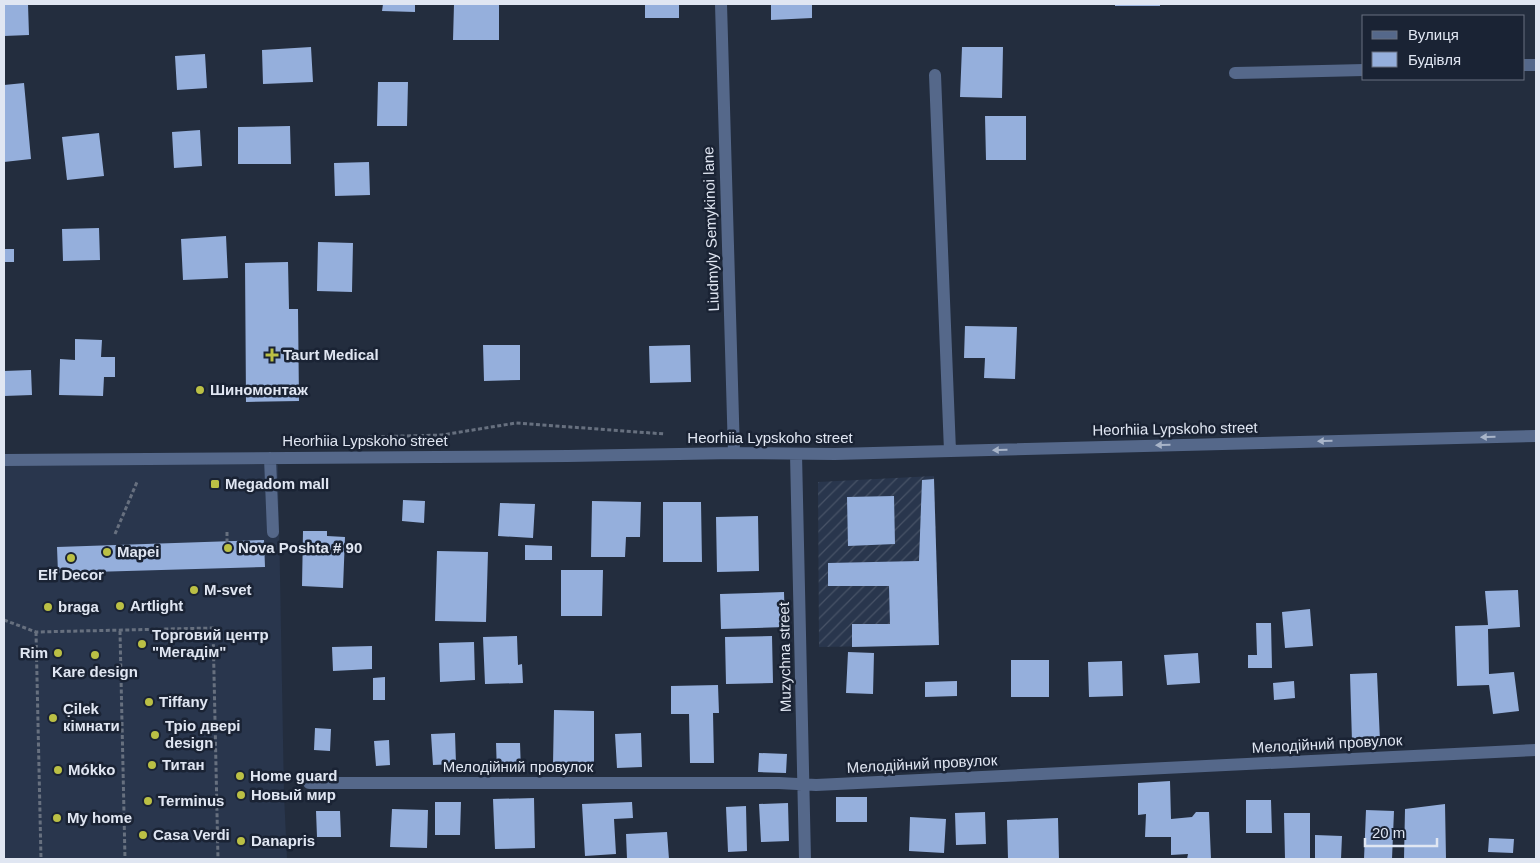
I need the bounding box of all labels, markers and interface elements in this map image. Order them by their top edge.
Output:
legend [1362,15,1525,80]
text: Вулиця [1408,26,1459,43]
text: Будівля [1408,51,1461,68]
street label: Liudmyly Semykinoi lane [699,146,722,312]
place label: Taurt Medical [283,346,379,363]
marker: Taurt Medical [265,348,279,362]
place label: Шиномонтаж [210,381,308,398]
marker: Шиномонтаж [194,384,206,396]
street label: Heorhiia Lypskoho street [1092,419,1259,438]
street label: Heorhiia Lypskoho street [687,429,854,446]
street label: Heorhiia Lypskoho street [282,432,449,449]
one-way arrow [1479,433,1495,441]
one-way arrow [1317,438,1333,446]
one-way arrow [1154,442,1170,450]
one-way arrow [992,446,1008,454]
place label: Megadom mall [225,475,329,492]
marker: Megadom mall [209,478,221,490]
place label: Nova Poshta # 90 [238,539,362,556]
marker: Nova Poshta # 90 [222,542,234,554]
place label: Mapei [117,543,160,560]
marker: Mapei [101,546,113,558]
marker: Elf Decor [65,552,77,564]
place label: Elf Decor [38,566,104,583]
place label: M-svet [204,581,252,598]
marker: M-svet [188,584,200,596]
place label: Artlight [130,597,183,614]
place label: braga [58,598,100,615]
marker: Artlight [114,600,126,612]
marker: braga [42,601,54,613]
street label: Muzychna street [775,601,794,712]
place label: Торговий центр "Мегадім" [152,626,269,660]
marker: Торговий центр "Мегадім" [136,638,148,650]
place label: Rim [20,644,48,661]
marker: Rim [52,647,64,659]
marker: Kare design [89,649,101,661]
place label: Kare design [52,663,138,680]
place label: Tiffany [159,693,209,710]
marker: Tiffany [143,696,155,708]
place label: C̣ilek кімнати [63,700,120,734]
marker: C̣ilek кімнати [47,712,59,724]
place label: Тріо двері design [165,717,240,751]
marker: Тріо двері design [149,729,161,741]
street label: Мелодійний провулок [1251,731,1403,756]
street label: Мелодійний провулок [846,751,998,776]
place label: Титан [162,756,205,773]
street label: Мелодійний провулок [443,758,594,775]
marker: Титан [146,759,158,771]
place label: Mókko [68,761,116,778]
marker: Mókko [52,764,64,776]
place label: Home guard [250,767,338,784]
marker: Home guard [234,770,246,782]
place label: Новый мир [251,786,336,803]
marker: Новый мир [235,789,247,801]
place label: Terminus [158,792,224,809]
marker: Terminus [142,795,154,807]
place label: My home [67,809,132,826]
marker: My home [51,812,63,824]
scale bar [1365,816,1438,848]
text: 20 m [1372,824,1405,841]
place label: Casa Verdi [153,826,230,843]
marker: Casa Verdi [137,829,149,841]
place label: Danapris [251,832,315,849]
marker: Danapris [235,835,247,847]

